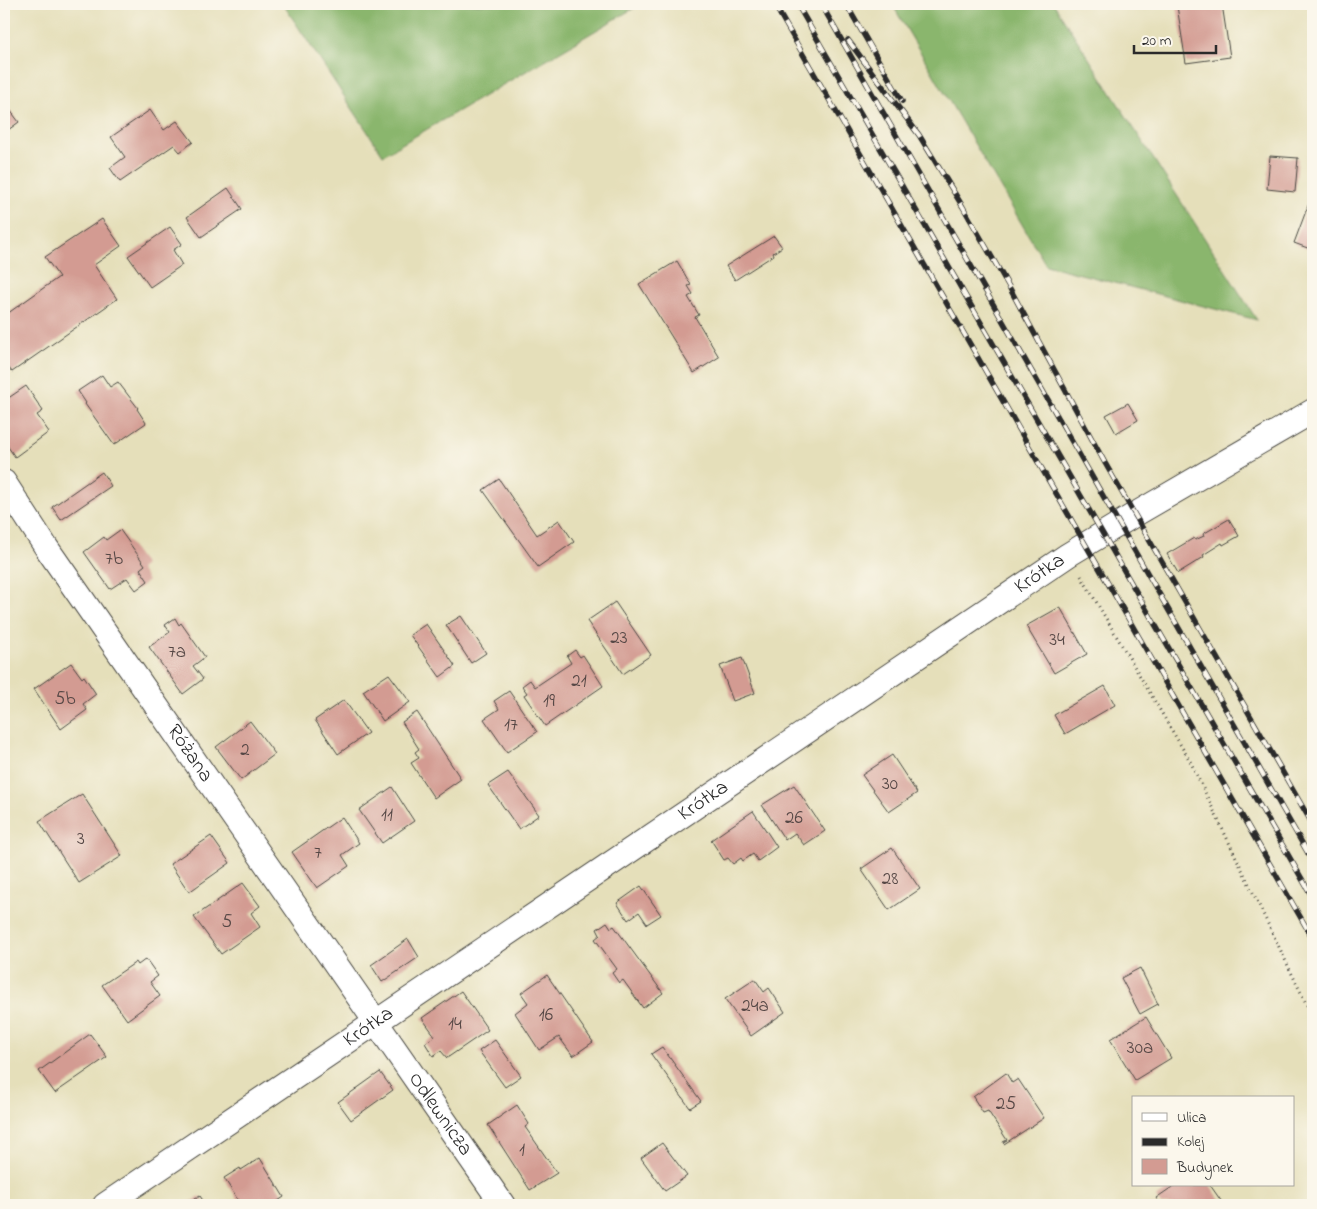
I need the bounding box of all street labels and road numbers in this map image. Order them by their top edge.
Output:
street label: Krótka [1009,546,1071,602]
street label: Różana [159,719,220,789]
street label: Krótka [672,773,735,829]
street label: Krótka [337,999,400,1055]
street label: Odlewnicza [400,1066,480,1162]

